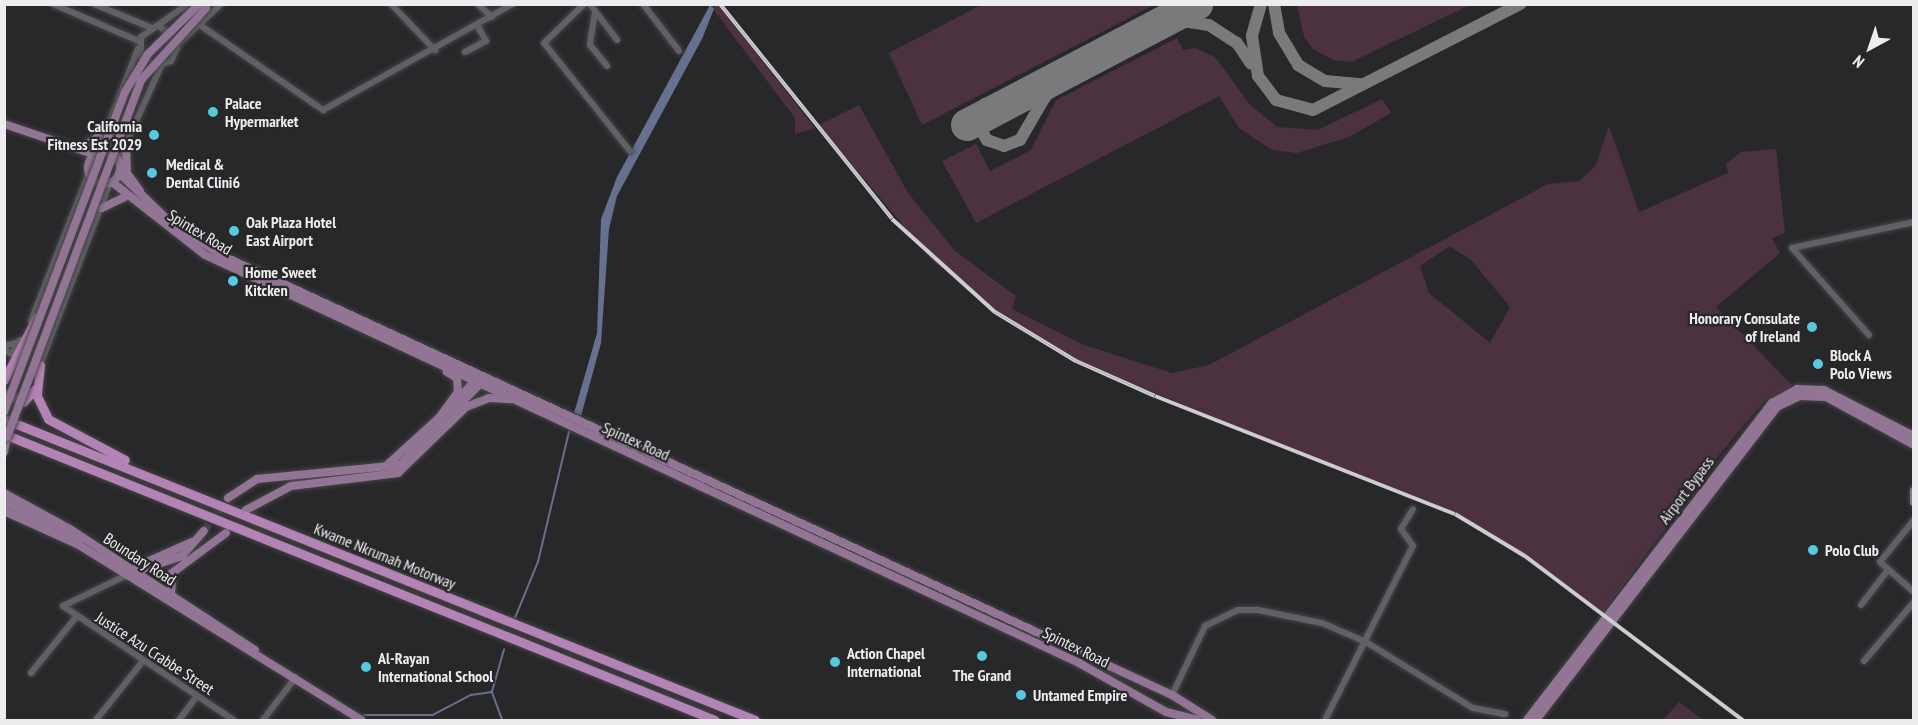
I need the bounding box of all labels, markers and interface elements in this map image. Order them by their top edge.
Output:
north arrow [1840,18,1900,78]
text: N [1849,51,1868,72]
place label: Palace Hypermarket [225,93,298,131]
marker: Palace Hypermarket [206,105,220,119]
place label: California Fitness Est 2029 [48,116,142,154]
marker: California Fitness Est 2029 [147,128,161,142]
place label: Medical & Dental Clini6 [166,154,240,192]
marker: Medical & Dental Clini6 [143,164,161,182]
street label: Spintex Road [164,205,236,259]
place label: Oak Plaza Hotel East Airport [246,212,336,250]
marker: Oak Plaza Hotel East Airport [227,224,241,238]
place label: Home Sweet Kitcken [245,262,316,300]
marker: Home Sweet Kitcken [226,274,240,288]
place label: Honorary Consulate of Ireland [1688,308,1800,346]
marker: Honorary Consulate of Ireland [1805,320,1819,334]
place label: Block A Polo Views [1830,345,1892,383]
marker: Block A Polo Views [1811,357,1825,371]
street label: Spintex Road [599,418,673,464]
street label: Airport Bypass [1654,452,1718,528]
street label: Kwame Nkrumah Motorway [311,519,459,593]
street label: Boundary Road [100,528,180,590]
place label: Polo Club [1825,540,1879,560]
marker: Polo Club [1806,543,1820,557]
street label: Justice Azu Crabbe Street [92,607,218,699]
street label: Spintex Road [1039,623,1113,671]
place label: Action Chapel International [847,643,925,681]
place label: Al-Rayan International School [378,648,493,686]
marker: The Grand [975,649,989,663]
marker: Action Chapel International [828,655,842,669]
marker: Al-Rayan International School [359,660,373,674]
place label: The Grand [953,665,1011,685]
place label: Untamed Empire [1033,685,1127,705]
marker: Untamed Empire [1014,688,1028,702]

